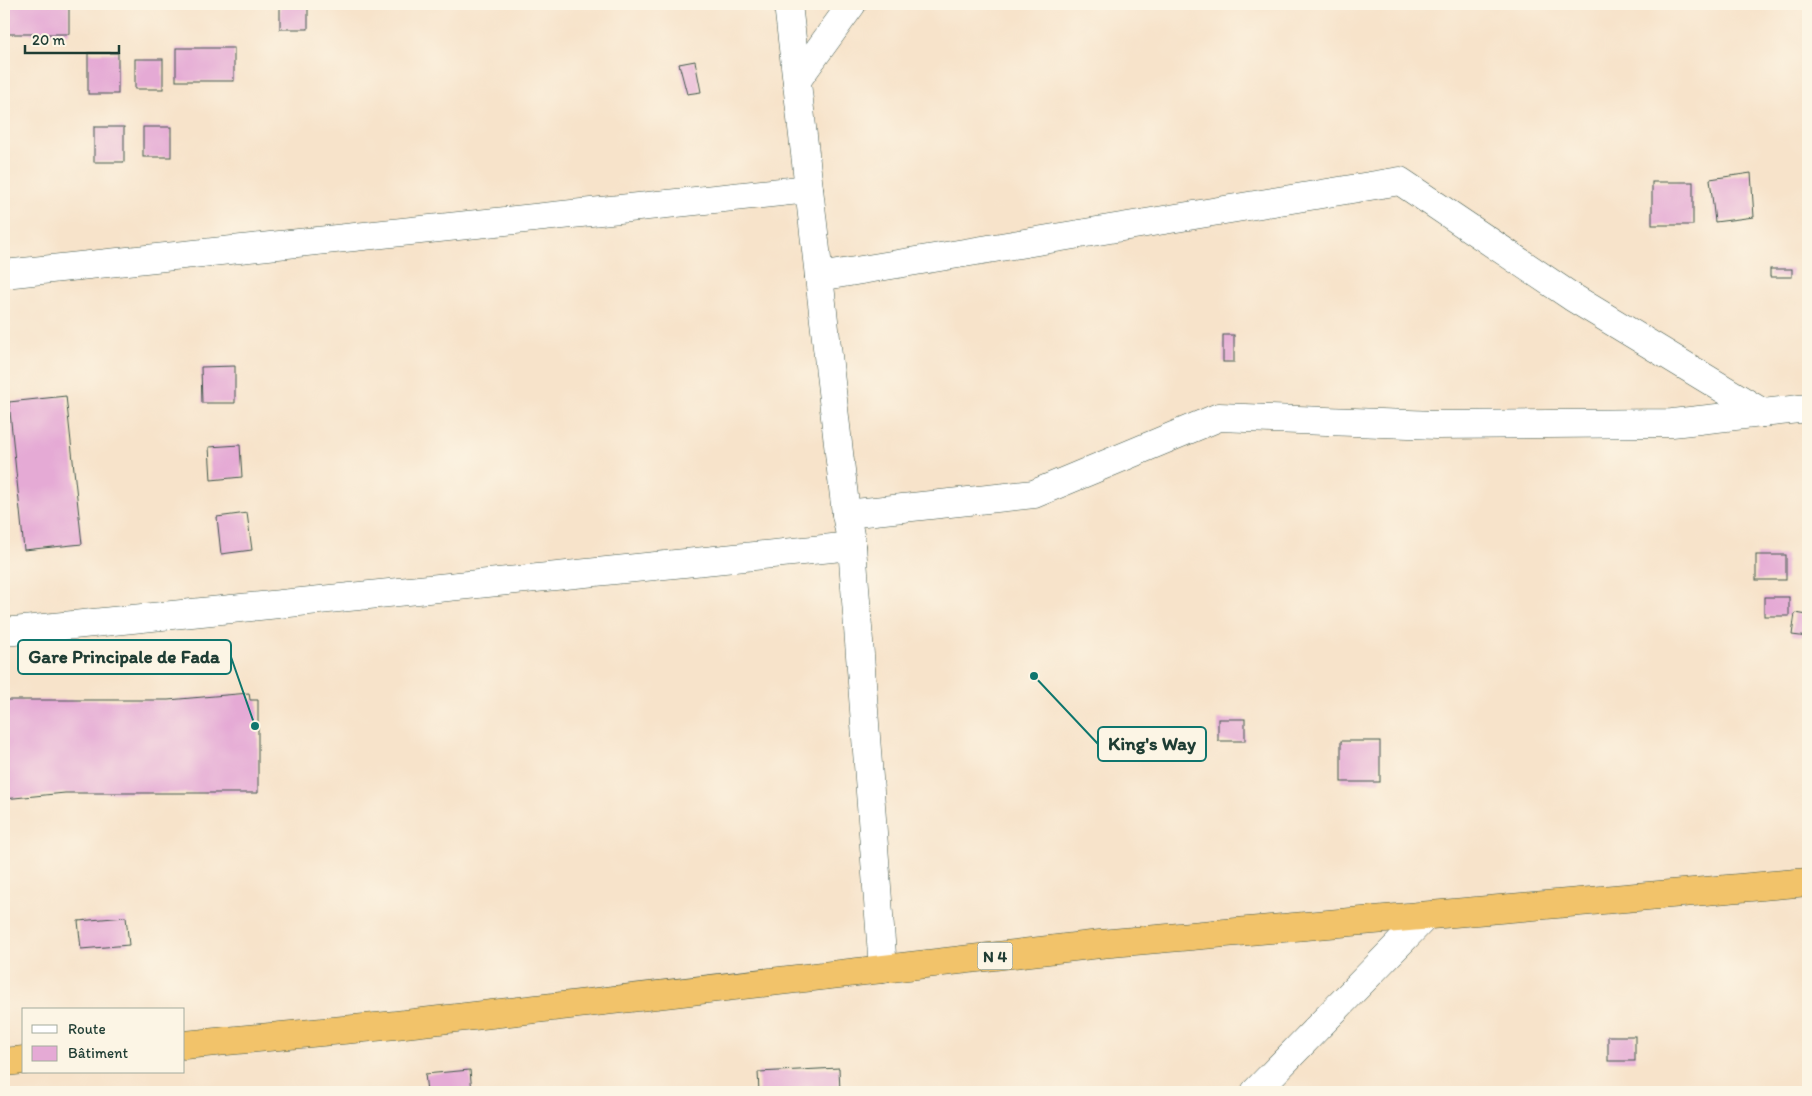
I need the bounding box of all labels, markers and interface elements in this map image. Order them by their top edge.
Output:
scale bar [25,22,119,54]
text: 20 m [32,31,66,49]
callout: Gare Principale de Fada [18,640,231,674]
text: Gare Principale de Fada [28,645,220,668]
callout: King's Way [1098,727,1206,761]
text: King's Way [1108,732,1196,755]
road number: N 4 [978,942,1012,969]
legend [22,1008,185,1074]
text: Route [68,1020,106,1038]
text: Bâtiment [68,1044,129,1062]

